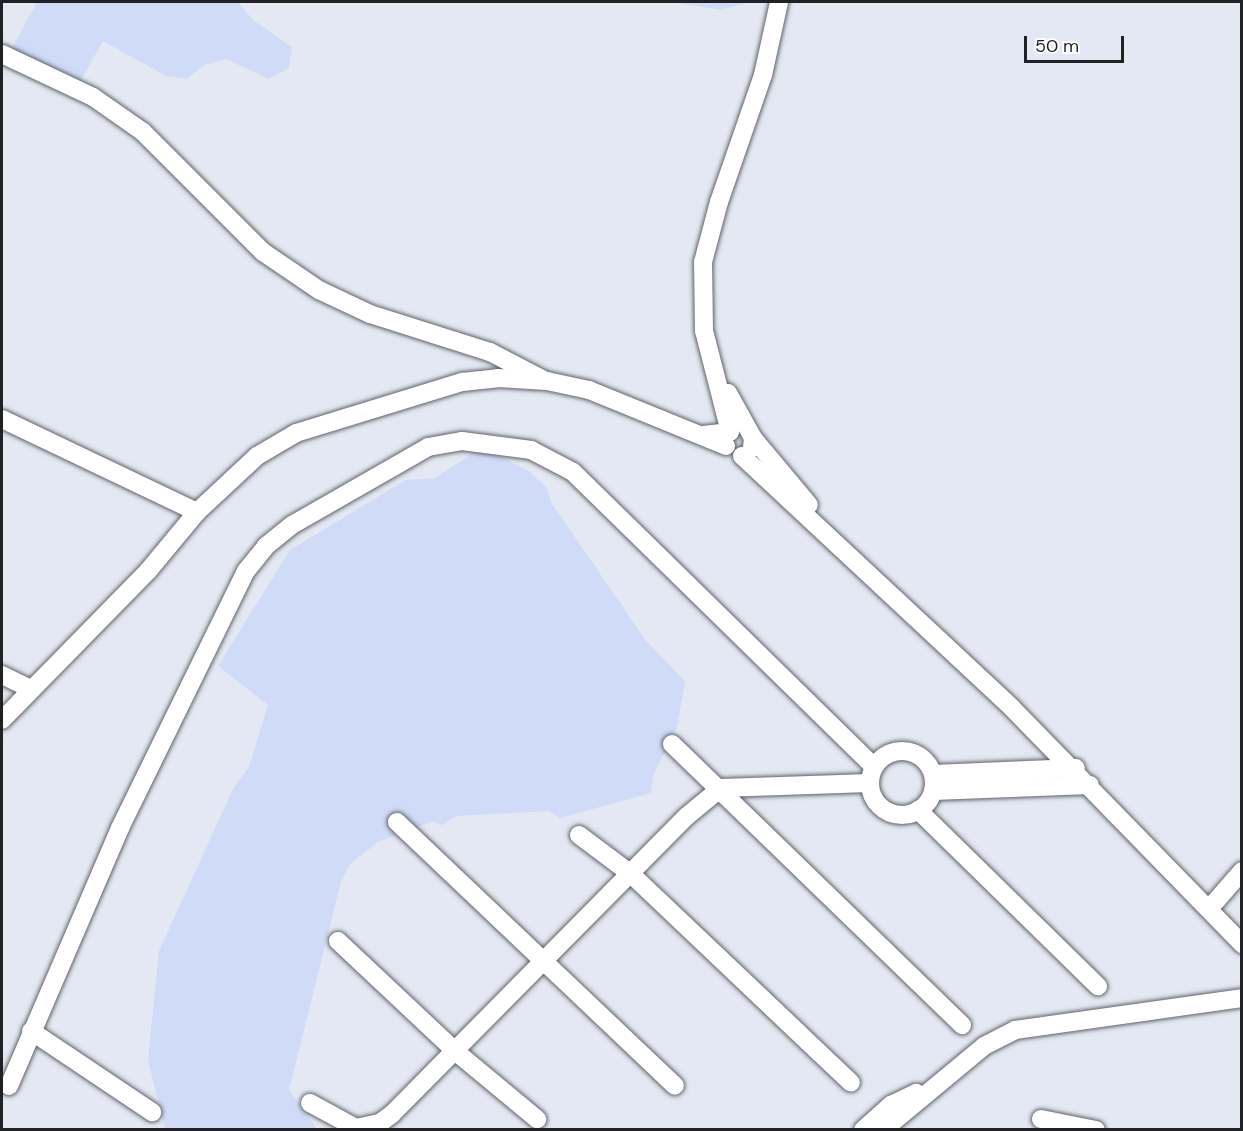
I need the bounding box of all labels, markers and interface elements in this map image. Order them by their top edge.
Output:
scale bar [1027,24,1128,62]
text: 50 m [1035,34,1079,58]

